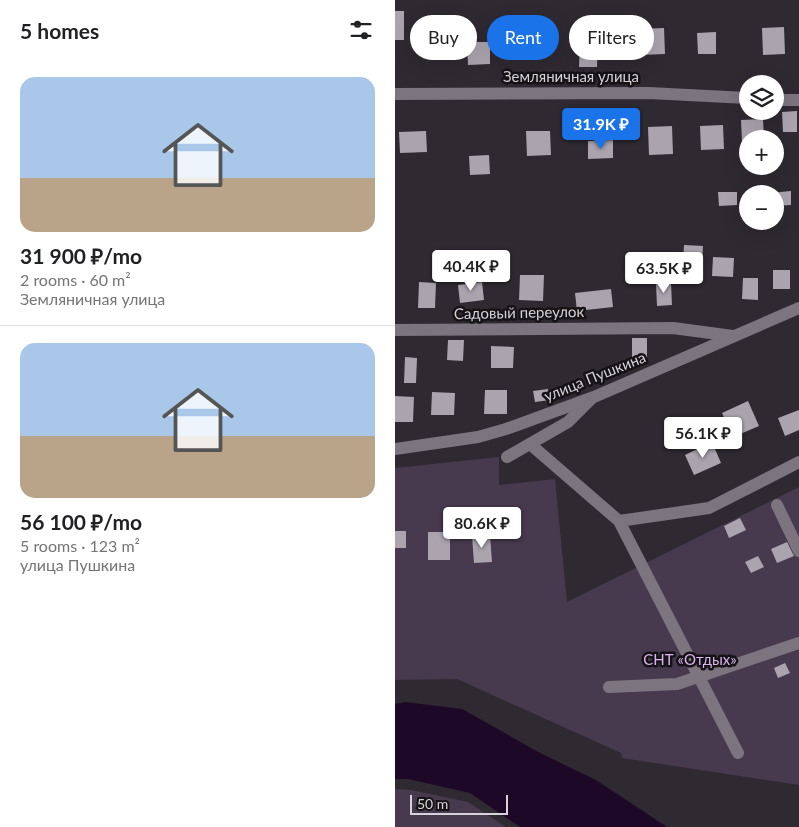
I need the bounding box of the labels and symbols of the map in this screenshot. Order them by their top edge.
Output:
street label: Земляничная улица [503,67,639,85]
pin: 31.9K ₽ [555,108,647,150]
pin: 40.4K ₽ [425,250,517,292]
pin: 63.5K ₽ [618,252,710,294]
street label: Садовый переулок [454,302,585,322]
street label: улица Пушкина [541,347,648,405]
pin: 56.1K ₽ [657,416,749,459]
pin: 80.6K ₽ [436,506,528,549]
park label: СНТ «Отдых» [643,650,737,668]
scale bar [410,792,507,815]

